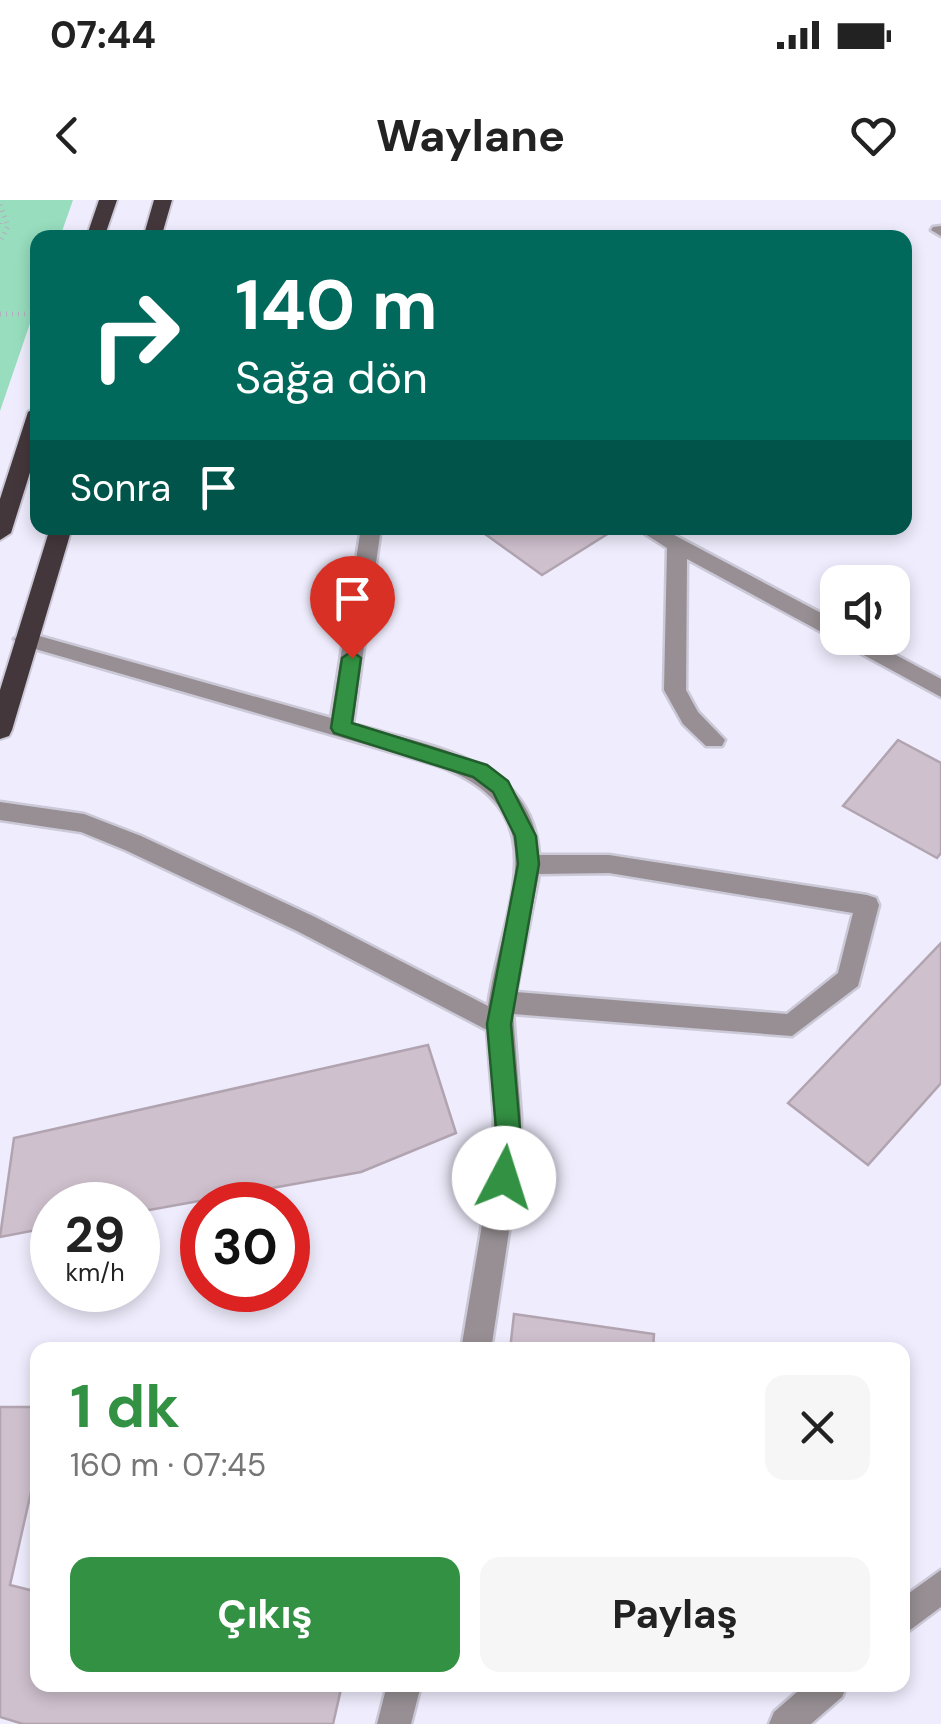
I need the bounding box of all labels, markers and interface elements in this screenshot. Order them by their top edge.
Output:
text: 07:44 [50,10,156,60]
text: Waylane [376,106,565,165]
icon: back [40,108,95,163]
icon: heart [846,108,901,163]
text: 140 m [235,260,438,351]
icon: right [70,270,200,400]
text: Sağa dön [235,348,428,407]
icon: arrive [191,460,246,515]
text: Sonra [70,463,171,513]
pin [310,556,395,659]
map controls [820,565,910,655]
button: sound [820,565,910,655]
icon: arrive [325,571,380,626]
position arrow [452,1126,556,1230]
speed limit sign: 30 [180,1182,310,1312]
text: 29 [65,1202,125,1268]
text: km/h [65,1256,125,1289]
text: 1 dk [70,1367,180,1446]
button: close [765,1375,870,1480]
text: 160 m · 07:45 [70,1444,266,1486]
button: Çıkış [70,1557,460,1672]
button: Paylaş [480,1557,870,1672]

